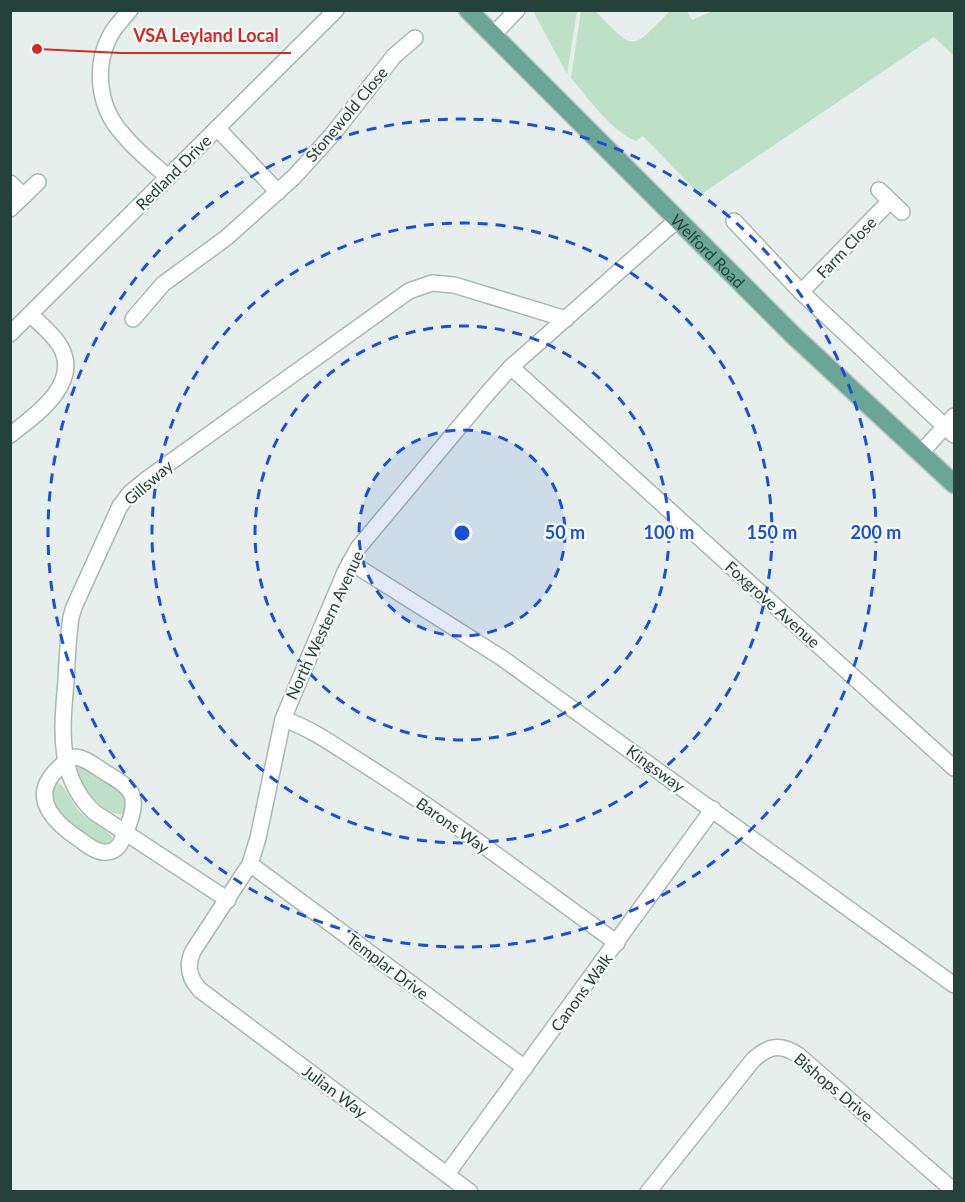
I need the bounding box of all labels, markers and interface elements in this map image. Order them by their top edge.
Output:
callout: VSA Leyland Local [121,17,291,53]
text: VSA Leyland Local [132,24,279,46]
street label: Stonewold Close [301,63,391,165]
street label: Redland Drive [131,130,215,214]
street label: Welford Road [668,210,749,291]
street label: Farm Close [812,212,880,282]
street label: Gillsway [120,455,177,508]
text: 50 m [545,521,585,543]
text: 100 m [644,521,694,543]
text: 150 m [747,521,797,543]
text: 200 m [851,521,901,543]
centre of rings [452,523,472,543]
street label: North Western Avenue [281,548,367,702]
street label: Foxgrove Avenue [722,557,824,651]
street label: Kingsway [623,741,689,796]
street label: Barons Way [413,793,494,857]
street label: Templar Drive [343,929,433,1003]
street label: Canons Walk [546,949,616,1035]
street label: Bishops Drive [791,1049,877,1125]
street label: Julian Way [299,1061,371,1122]

